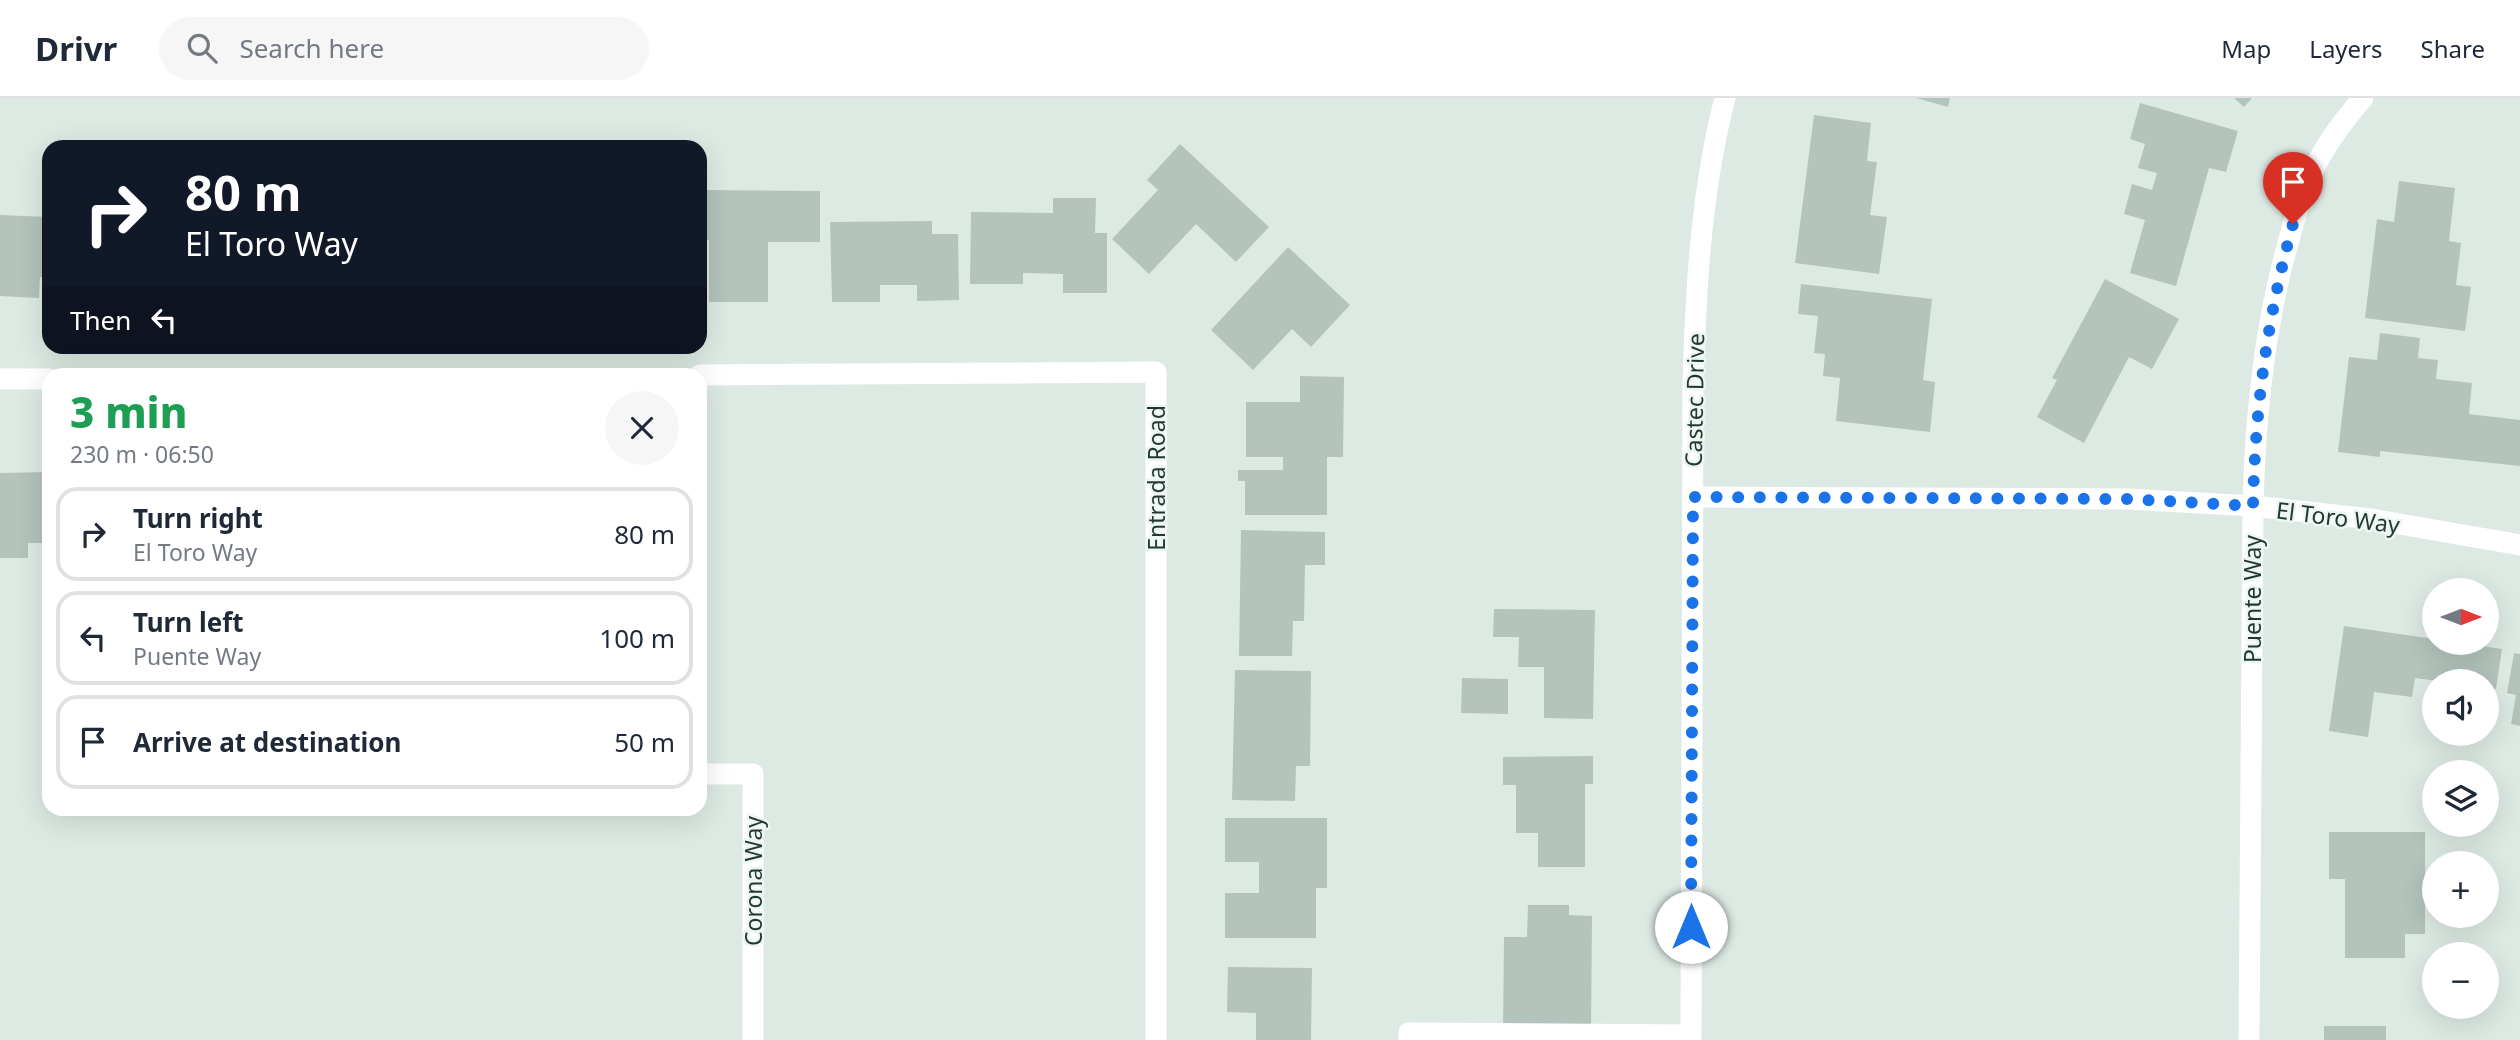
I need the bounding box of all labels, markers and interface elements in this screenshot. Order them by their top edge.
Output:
search box [159,17,649,80]
text: Drivr [35,26,117,71]
icon: search [183,29,221,67]
text: Search here [239,30,384,66]
text: Map [2221,32,2271,65]
text: Layers [2309,32,2383,65]
text: Share [2421,32,2485,65]
pin [2263,152,2323,224]
text: 80 m [185,159,302,225]
icon: arrive [2274,163,2312,201]
icon: right [70,168,161,259]
text: El Toro Way [185,222,358,265]
icon: left [145,301,183,339]
text: Then [70,302,131,338]
street label: Castec Drive [1677,333,1711,467]
text: 3 min [70,383,187,440]
button: close [605,391,679,465]
street label: Entrada Road [1140,405,1172,551]
text: 230 m · 06:50 [70,438,214,470]
street label: El Toro Way [2274,494,2402,540]
text: Turn right [133,500,263,536]
icon: right [74,515,112,553]
text: 80 m [614,516,675,552]
street label: Puente Way [2236,535,2268,663]
text: El Toro Way [133,536,257,568]
north arrow [2422,578,2499,654]
map controls [2422,578,2499,1019]
text: Turn left [133,604,244,640]
icon: left [74,619,112,657]
text: 100 m [599,620,675,656]
text: Puente Way [133,640,261,672]
button: sound [2422,669,2499,746]
icon: arrive [74,723,112,761]
text: Arrive at destination [133,724,402,760]
text: 50 m [614,724,675,760]
button: layers [2422,760,2499,837]
street label: Corona Way [737,816,769,946]
button: + [2422,851,2499,928]
position arrow [1654,890,1728,964]
button: − [2422,942,2499,1019]

